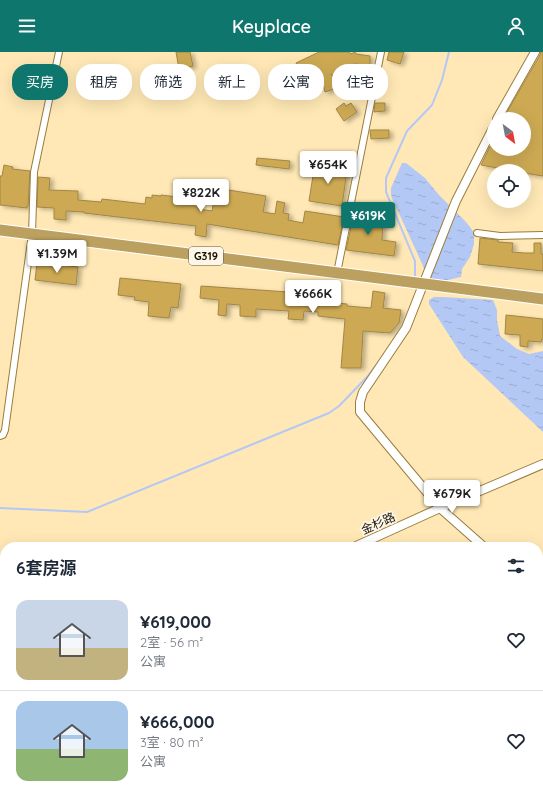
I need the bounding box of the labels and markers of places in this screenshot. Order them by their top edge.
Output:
pin: ¥654K [300,151,356,185]
pin: ¥822K [173,179,229,213]
pin: ¥619K [340,202,396,236]
pin: ¥1.39M [24,240,90,274]
pin: ¥666K [285,280,341,314]
pin: ¥679K [424,480,480,514]

